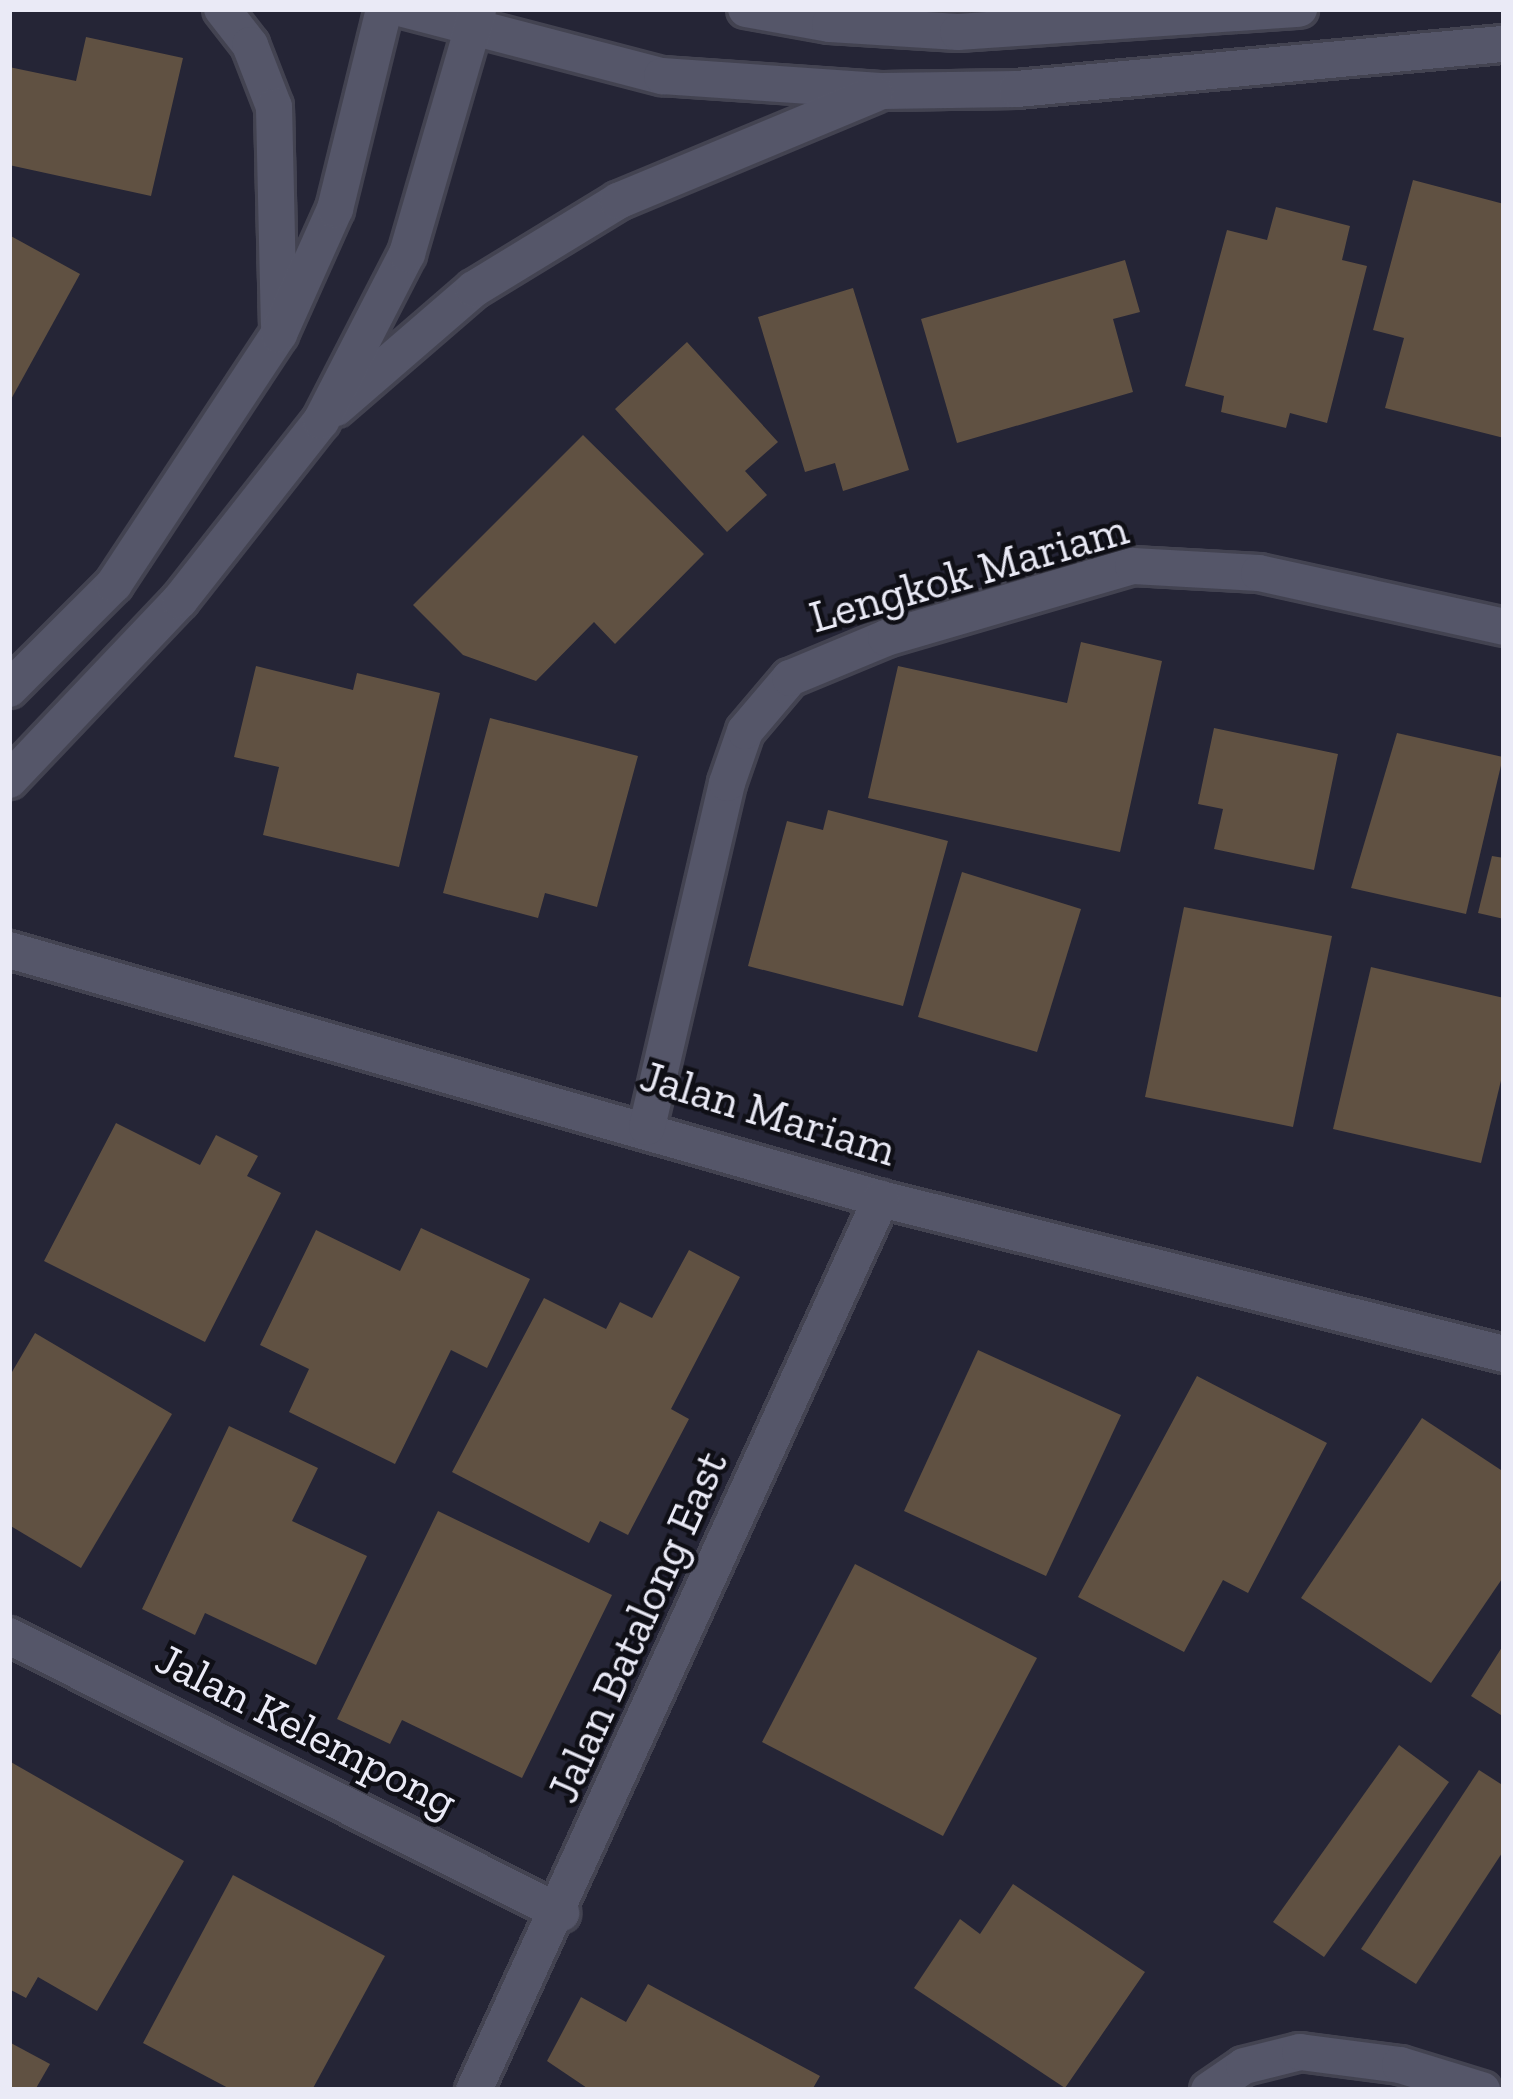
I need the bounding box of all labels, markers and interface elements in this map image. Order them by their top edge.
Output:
street label: Lengkok Mariam [804,503,1134,645]
street label: Jalan Mariam [634,1050,902,1178]
street label: Jalan Batalong East [536,1443,740,1811]
street label: Jalan Kelempong [147,1632,465,1830]

